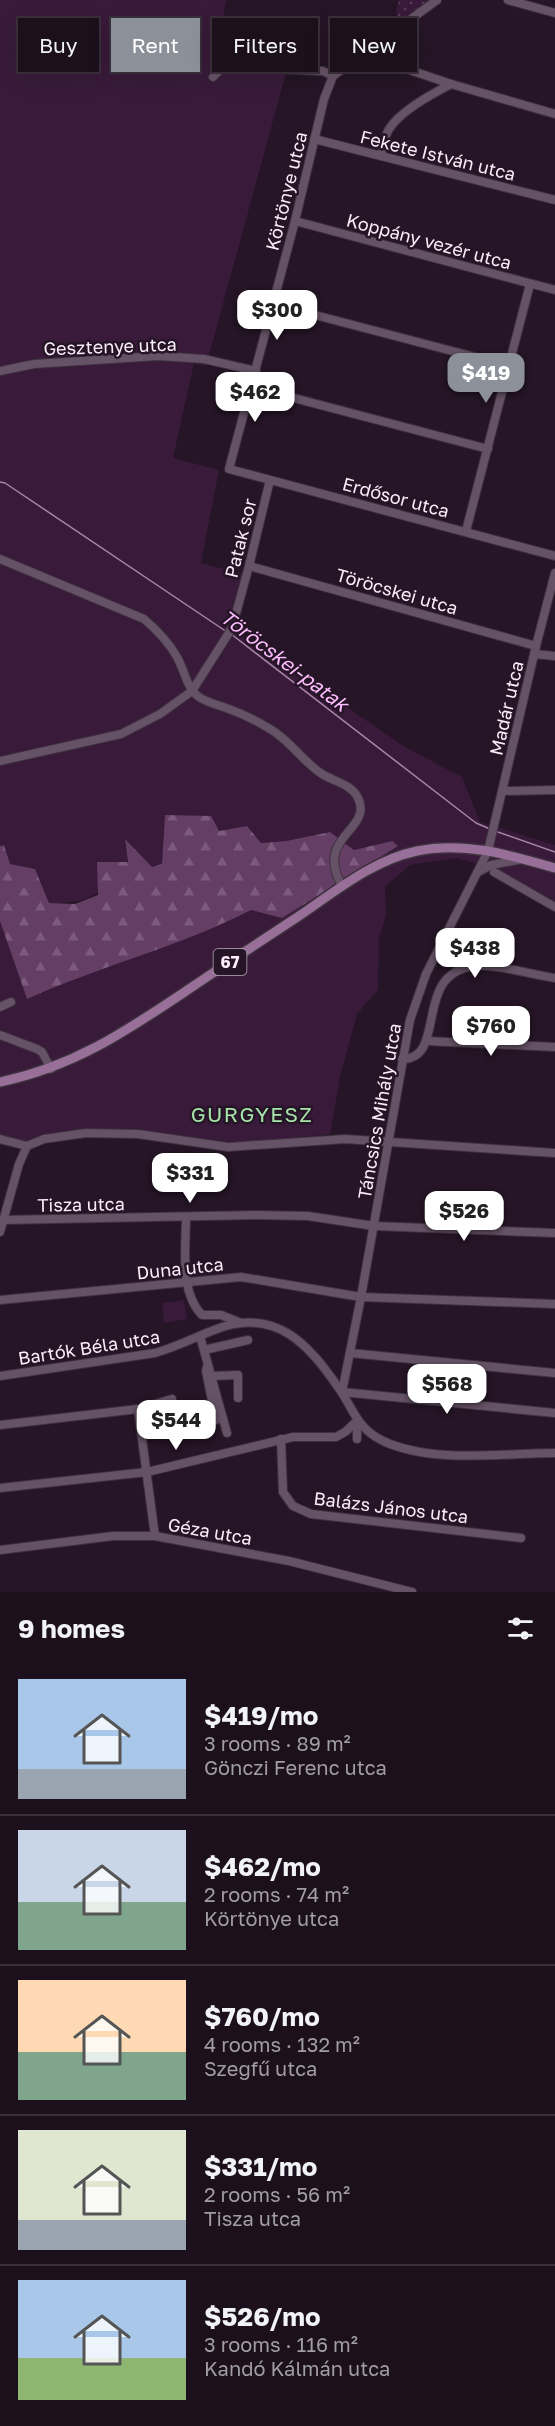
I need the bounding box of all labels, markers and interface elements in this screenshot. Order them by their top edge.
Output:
chip: Buy [18,18,99,72]
chip: Rent [111,18,200,72]
chip: Filters [212,18,318,72]
chip: New [330,18,417,72]
street label: Fekete István utca [358,125,518,185]
street label: Körtönye utca [261,129,311,253]
street label: Koppány vezér utca [344,208,514,274]
pin: $300 [241,290,313,341]
text: $300 [251,297,303,321]
street label: Gesztenye utca [43,333,177,359]
pin: $419 [450,353,522,404]
text: $419 [462,360,510,384]
pin: $462 [219,372,291,423]
text: $462 [230,379,280,403]
street label: Erdősor utca [340,472,452,522]
street label: Patak sor [220,496,260,580]
street label: Töröcskei utca [334,563,460,619]
water label: Töröcskei-patak [216,604,356,717]
street label: Madár utca [484,659,528,757]
pin: $438 [439,928,511,979]
text: $438 [450,935,500,959]
road number: 67 [214,949,246,975]
pin: $760 [455,1006,527,1057]
text: $760 [466,1013,516,1037]
street label: Táncsics Mihály utca [353,1021,405,1201]
district label: GURGYESZ [191,1101,313,1127]
pin: $331 [154,1153,226,1204]
text: $331 [166,1160,214,1184]
pin: $526 [428,1191,500,1242]
street label: Tisza utca [37,1192,125,1216]
text: $526 [439,1198,489,1222]
street label: Duna utca [135,1252,225,1284]
street label: Bartók Béla utca [17,1325,161,1369]
pin: $568 [411,1364,483,1415]
text: $568 [421,1371,473,1395]
pin: $544 [140,1400,212,1451]
text: $544 [151,1407,201,1431]
street label: Balázs János utca [312,1487,470,1527]
street label: Géza utca [166,1513,254,1549]
icon: filters [504,1612,537,1645]
text: 9 homes [18,1613,125,1644]
text: $419/mo [204,1700,318,1731]
icon: home [66,1703,138,1775]
text: 3 rooms · 89 m² [204,1731,351,1755]
text: Gönczi Ferenc utca [204,1755,387,1779]
text: $462/mo [204,1851,321,1882]
icon: home [66,1854,138,1926]
text: 2 rooms · 74 m² [204,1882,349,1906]
text: Körtönye utca [204,1906,339,1930]
text: $760/mo [204,2001,320,2032]
icon: home [66,2004,138,2076]
text: 4 rooms · 132 m² [204,2032,360,2056]
text: Szegfű utca [204,2056,317,2080]
text: $331/mo [204,2151,317,2182]
icon: home [66,2154,138,2226]
text: 2 rooms · 56 m² [204,2182,350,2206]
text: Tisza utca [204,2206,301,2230]
text: $526/mo [204,2301,320,2332]
icon: home [66,2304,138,2376]
text: 3 rooms · 116 m² [204,2332,358,2356]
text: Kandó Kálmán utca [204,2356,390,2380]

